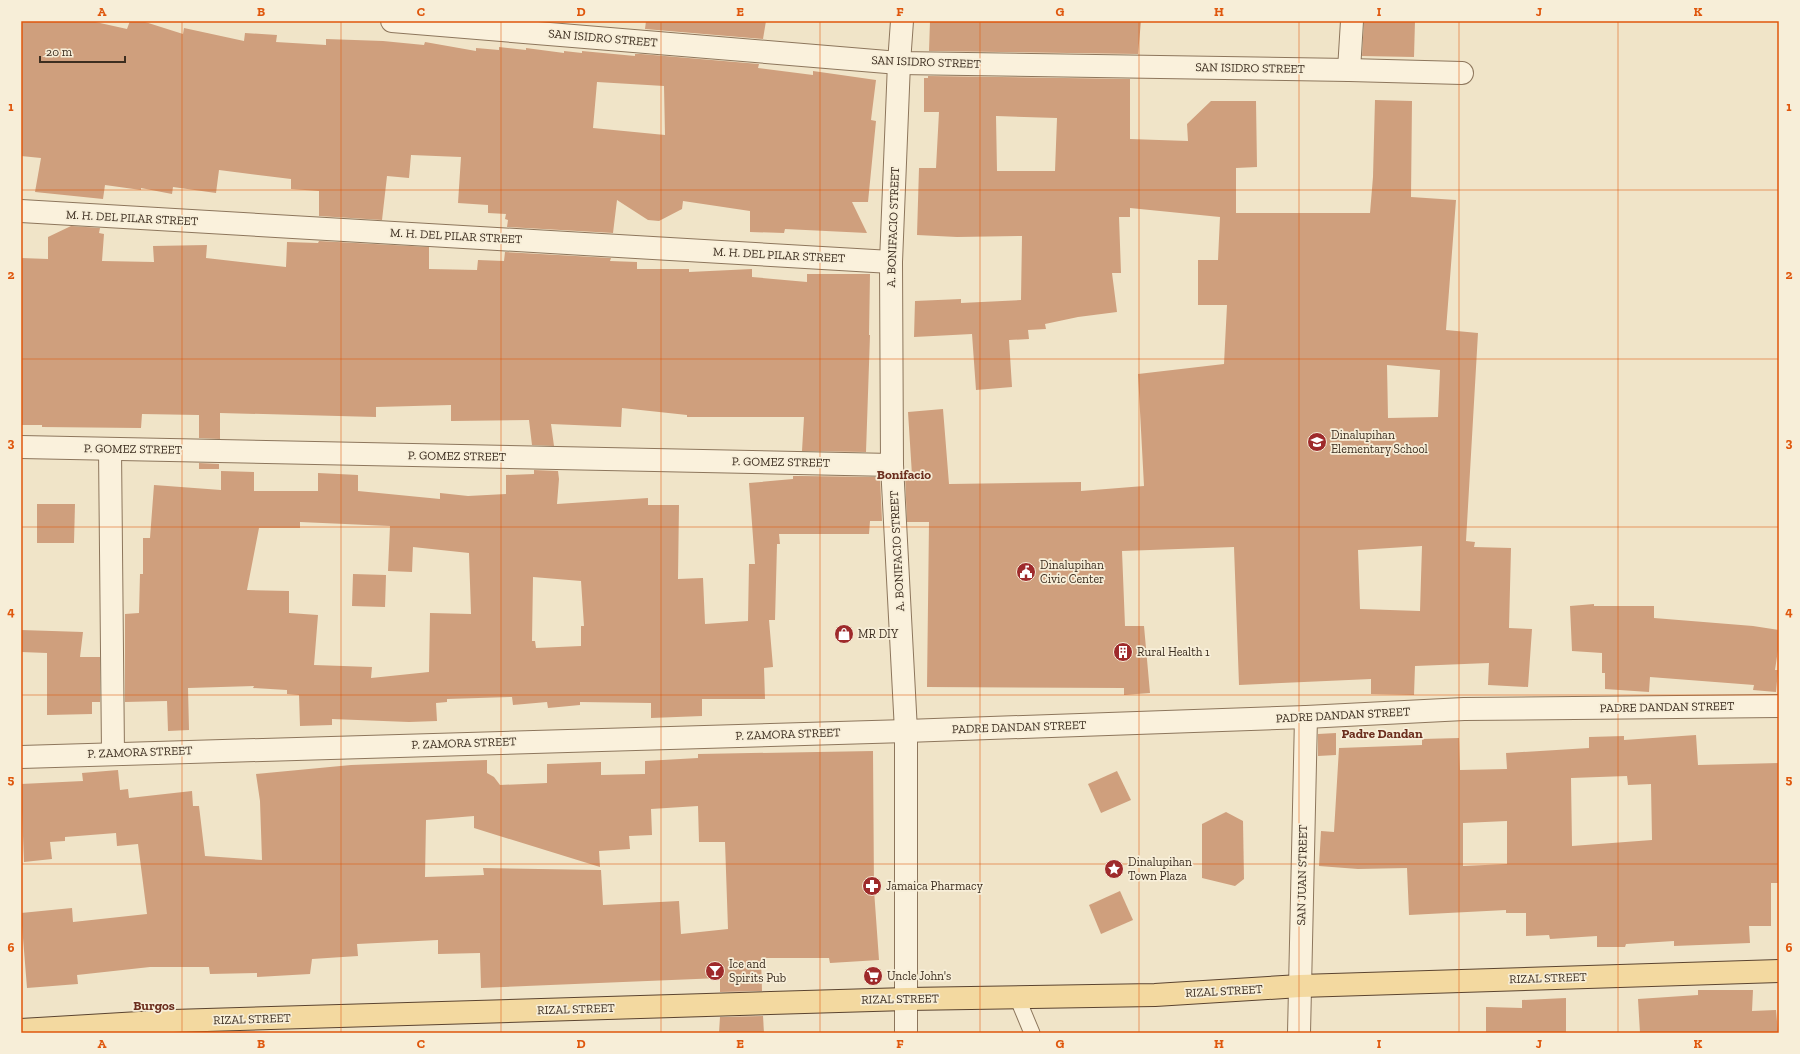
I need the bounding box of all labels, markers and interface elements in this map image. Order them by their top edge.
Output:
text: A [98,4,107,19]
text: B [257,4,265,19]
text: C [417,4,425,19]
text: D [576,4,586,19]
text: E [736,4,744,19]
text: F [896,4,904,19]
text: G [1056,4,1065,19]
text: H [1214,4,1224,19]
text: I [1377,4,1382,19]
text: J [1536,4,1542,19]
text: K [1694,4,1703,19]
street label: SAN ISIDRO STREET [548,26,659,50]
scale bar [40,38,125,64]
text: 20 m [46,45,73,59]
street label: SAN ISIDRO STREET [871,53,982,71]
street label: SAN ISIDRO STREET [1195,60,1305,76]
text: 1 [8,99,14,114]
text: 1 [1786,99,1792,114]
street label: A. BONIFACIO STREET [884,166,902,288]
street label: M. H. DEL PILAR STREET [66,208,199,228]
street label: M. H. DEL PILAR STREET [390,226,523,246]
street label: M. H. DEL PILAR STREET [713,245,846,265]
text: 2 [8,267,15,282]
text: 2 [1786,267,1793,282]
place label: Dinalupihan Elementary School [1331,428,1428,456]
school or university icon: Dinalupihan Elementary School [1306,431,1328,453]
text: 3 [8,435,15,450]
text: 3 [1786,435,1793,450]
street label: P. GOMEZ STREET [84,441,183,457]
street label: P. GOMEZ STREET [408,448,507,464]
street label: P. GOMEZ STREET [732,454,831,470]
district label: Bonifacio [877,467,931,482]
street label: A. BONIFACIO STREET [887,490,907,612]
place label: Dinalupihan Civic Center [1040,558,1104,586]
public building icon: Dinalupihan Civic Center [1015,561,1037,583]
text: 4 [7,604,15,619]
text: 4 [1785,604,1793,619]
shop icon: MR DIY [833,623,855,645]
place label: MR DIY [858,627,899,641]
building icon: Rural Health 1 [1112,641,1134,663]
place label: Rural Health 1 [1137,645,1210,659]
street label: PADRE DANDAN STREET [1600,699,1735,715]
street label: PADRE DANDAN STREET [1275,704,1411,726]
street label: PADRE DANDAN STREET [952,718,1087,736]
street label: P. ZAMORA STREET [735,725,841,743]
district label: Padre Dandan [1341,726,1423,741]
street label: P. ZAMORA STREET [411,734,517,752]
street label: P. ZAMORA STREET [87,743,193,761]
text: 5 [8,772,15,787]
text: 5 [1786,772,1793,787]
street label: SAN JUAN STREET [1294,824,1310,926]
place label: Dinalupihan Town Plaza [1128,855,1192,883]
place icon: Dinalupihan Town Plaza [1103,858,1125,880]
pharmacy icon: Jamaica Pharmacy [861,875,883,897]
place label: Jamaica Pharmacy [886,879,984,893]
text: 6 [8,940,15,955]
text: 6 [1786,940,1793,955]
place label: Ice and Spirits Pub [729,957,786,985]
bar icon: Ice and Spirits Pub [704,960,726,982]
supermarket icon: Uncle John's [862,965,884,987]
place label: Uncle John's [887,969,951,983]
street label: RIZAL STREET [1509,970,1588,986]
street label: RIZAL STREET [1185,982,1264,1000]
street label: RIZAL STREET [861,991,940,1007]
district label: Burgos [133,998,175,1013]
street label: RIZAL STREET [537,1001,616,1017]
street label: RIZAL STREET [213,1011,292,1027]
text: A [98,1036,107,1051]
text: B [257,1036,265,1051]
text: C [417,1036,425,1051]
text: D [576,1036,586,1051]
text: E [736,1036,744,1051]
text: F [896,1036,904,1051]
text: G [1056,1036,1065,1051]
text: H [1214,1036,1224,1051]
text: I [1377,1036,1382,1051]
text: J [1536,1036,1542,1051]
text: K [1694,1036,1703,1051]

